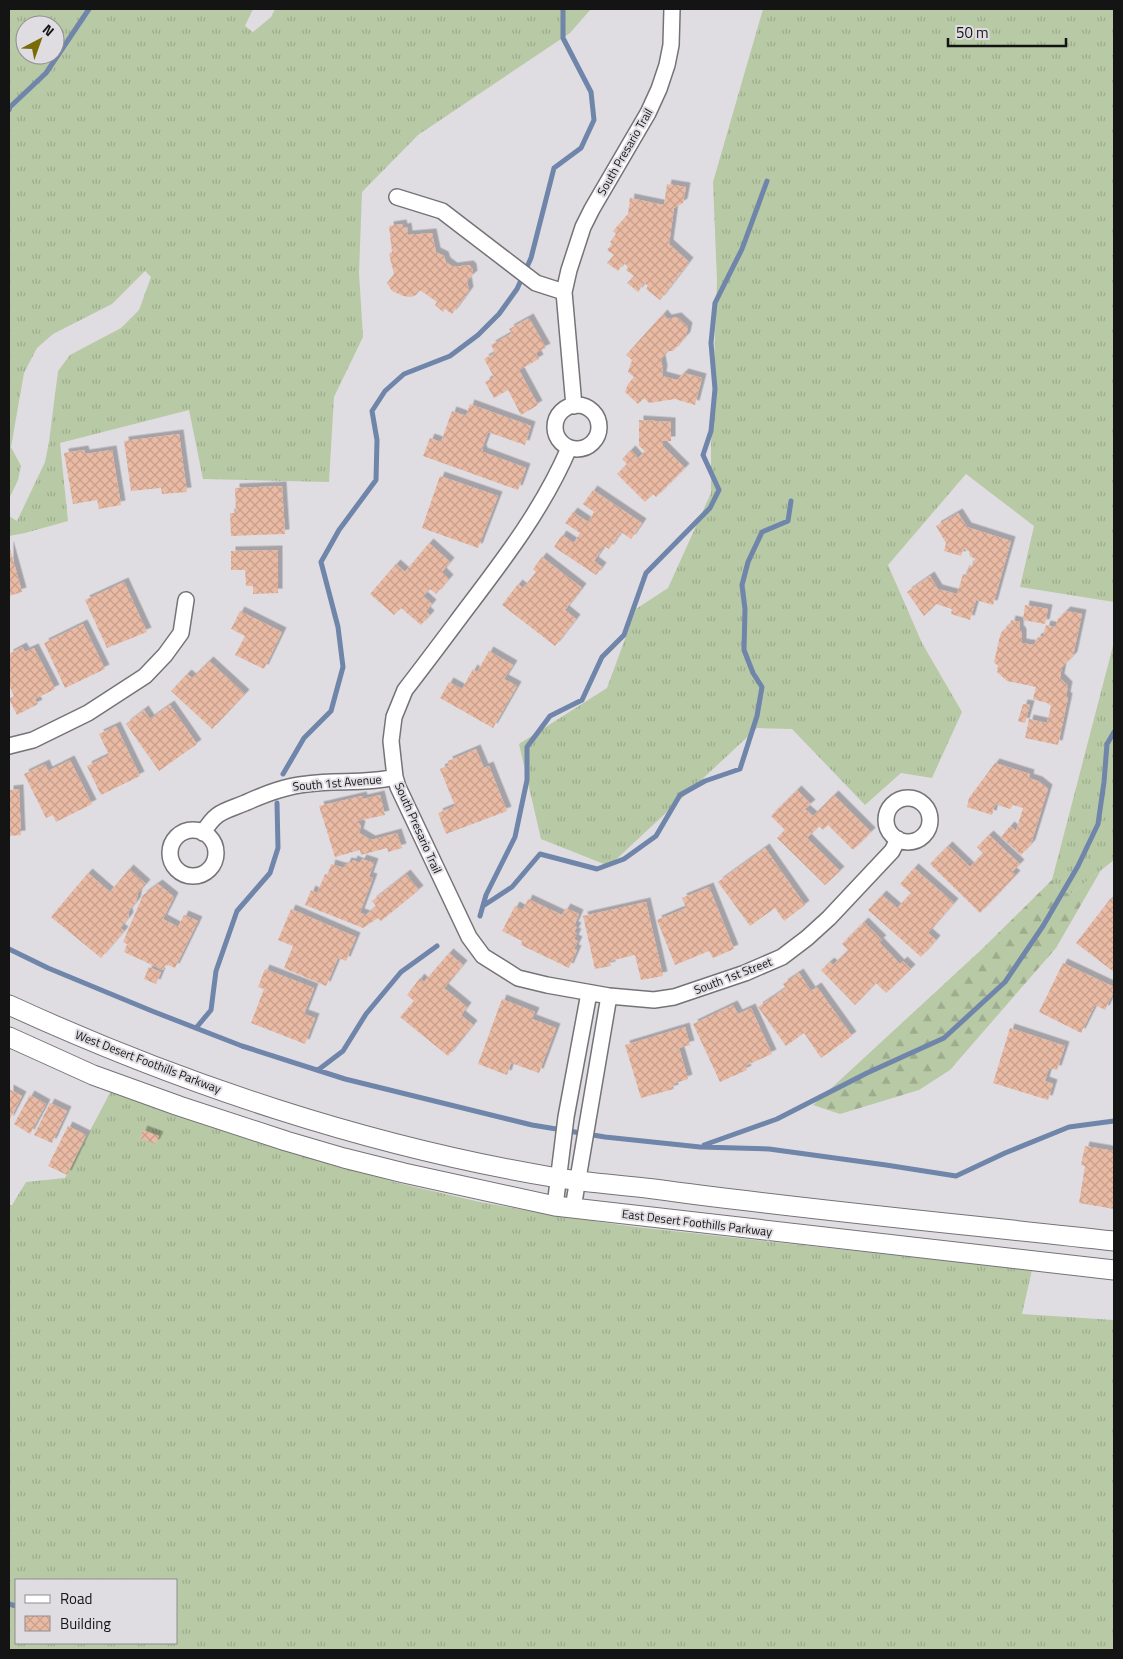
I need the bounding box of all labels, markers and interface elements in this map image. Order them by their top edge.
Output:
north arrow [15,15,65,65]
scale bar [948,15,1066,47]
text: N [38,19,59,41]
text: 50 m [956,21,989,44]
street label: South Presario Trail [592,105,657,199]
street label: South 1st Avenue [292,769,382,796]
street label: South Presario Trail [390,779,447,876]
street label: South 1st Street [691,952,776,999]
street label: West Desert Foothills Parkway [72,1025,224,1098]
street label: East Desert Foothills Parkway [621,1204,773,1241]
legend [15,1579,178,1644]
text: Road [60,1587,92,1610]
text: Building [60,1612,111,1635]

